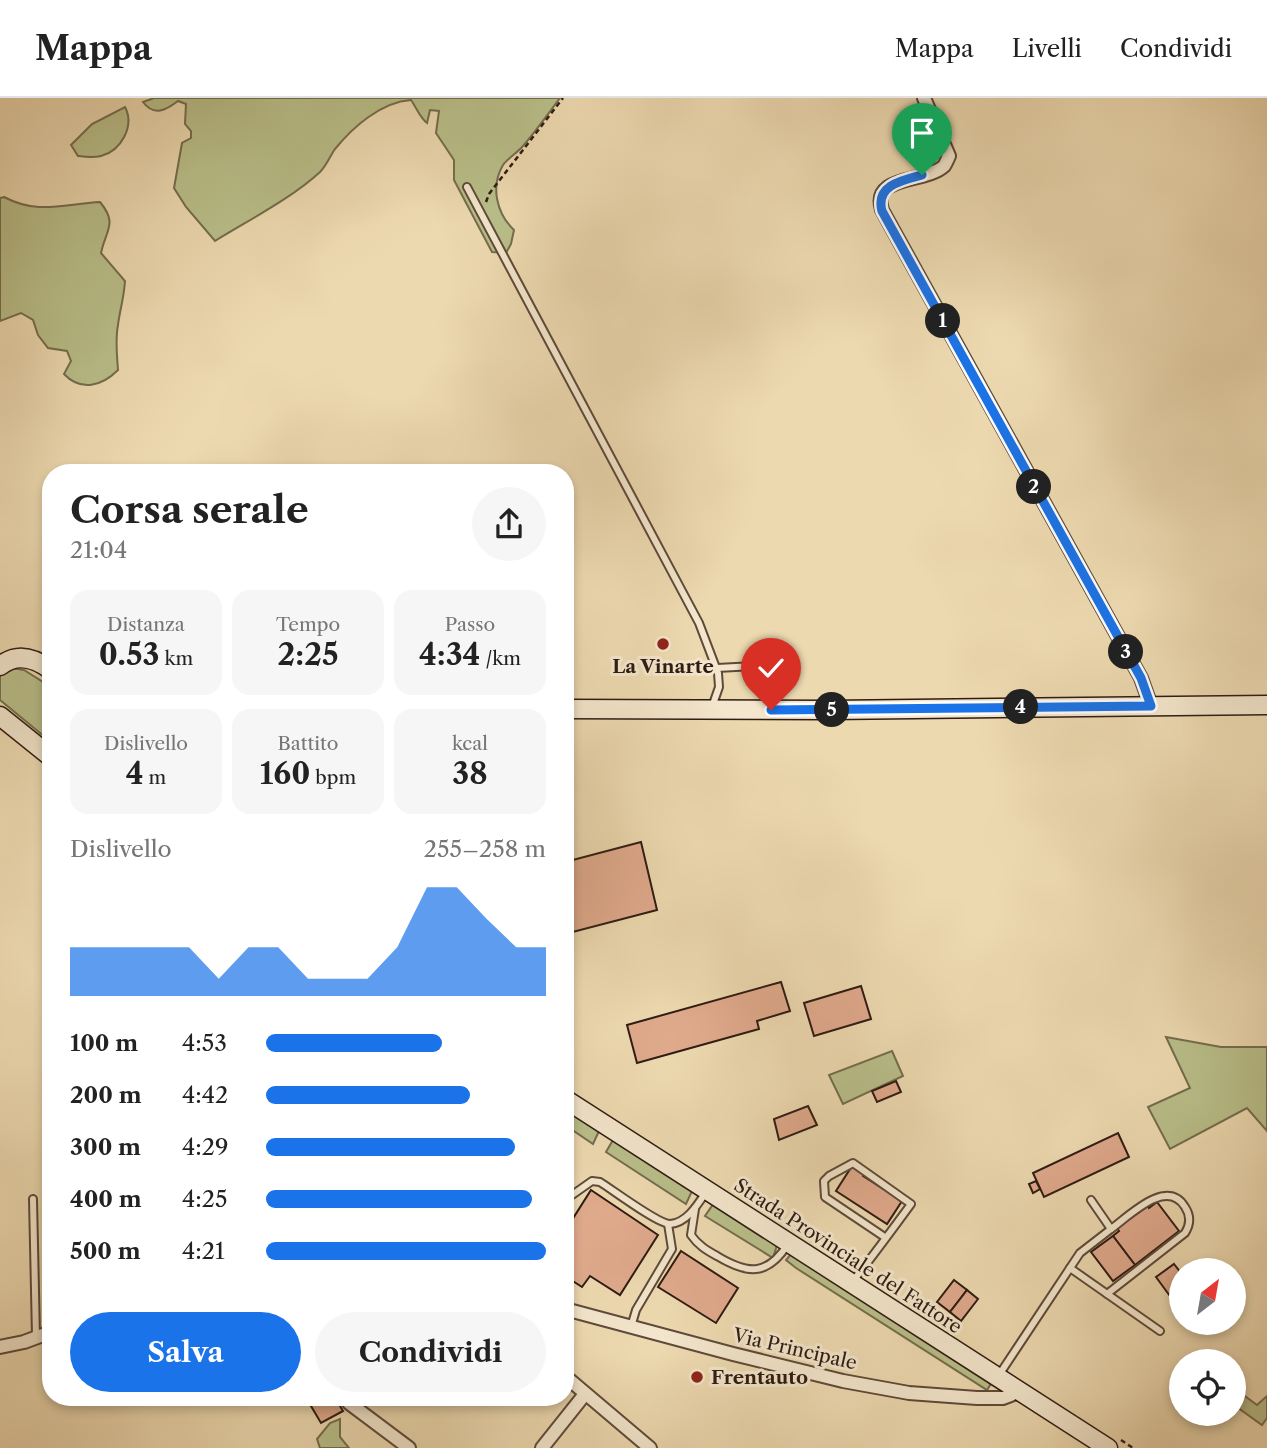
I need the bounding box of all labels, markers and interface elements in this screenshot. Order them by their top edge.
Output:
text: Mappa [35,28,152,69]
text: Mappa [895,34,974,63]
text: Livelli [1012,34,1082,63]
text: Condividi [1120,34,1232,63]
pin [892,103,952,175]
icon: arrive [903,114,941,152]
pin: 1 [926,304,960,339]
text: 1 [938,309,947,332]
pin: 2 [1016,470,1052,504]
text: 2 [1028,475,1039,498]
text: Corsa serale [70,486,309,533]
button: share [472,487,546,561]
text: 21:04 [70,536,127,564]
text: Distanza [107,613,185,636]
text: Tempo [276,613,340,636]
text: Passo [445,613,495,636]
pin: 3 [1108,634,1144,670]
text: 0.53 [99,636,159,673]
text: 2:25 [278,636,338,673]
text: 4:34 [419,636,480,673]
marker: La Vinarte [655,636,671,652]
pin [741,638,801,710]
text: 3 [1120,640,1131,663]
text: km [159,647,193,670]
text: /km [480,647,521,670]
icon: check [752,649,790,687]
place label: La Vinarte [612,655,714,678]
pin: 4 [1004,690,1038,724]
pin: 5 [814,692,850,728]
text: 4 [1015,695,1026,718]
text: 5 [826,698,837,721]
text: Dislivello [104,732,188,755]
text: Battito [278,732,338,755]
text: kcal [452,732,488,755]
text: 4 [126,755,144,792]
text: 160 [260,755,310,792]
text: 38 [452,755,488,792]
text: m [144,766,166,789]
text: bpm [310,766,356,789]
text: Dislivello [70,835,172,863]
text: 255–258 m [424,835,546,863]
text: 100 m [70,1029,138,1057]
text: 4:53 [182,1029,227,1057]
text: 200 m [70,1081,142,1109]
text: 4:42 [182,1081,228,1109]
text: 300 m [70,1133,141,1161]
text: 4:29 [182,1133,228,1161]
street label: Strada Provinciale del Fattore [730,1174,966,1338]
text: 400 m [70,1185,142,1213]
text: 4:25 [182,1185,227,1213]
text: 500 m [70,1237,141,1265]
text: 4:21 [182,1237,225,1265]
north arrow [1169,1258,1246,1335]
map controls [1169,1258,1246,1426]
button: Salva [70,1312,301,1392]
button: Condividi [315,1312,546,1392]
street label: Via Principale [730,1323,859,1374]
button: locate [1169,1349,1246,1426]
place label: Frentauto [711,1366,808,1389]
marker: Frentauto [689,1369,705,1385]

